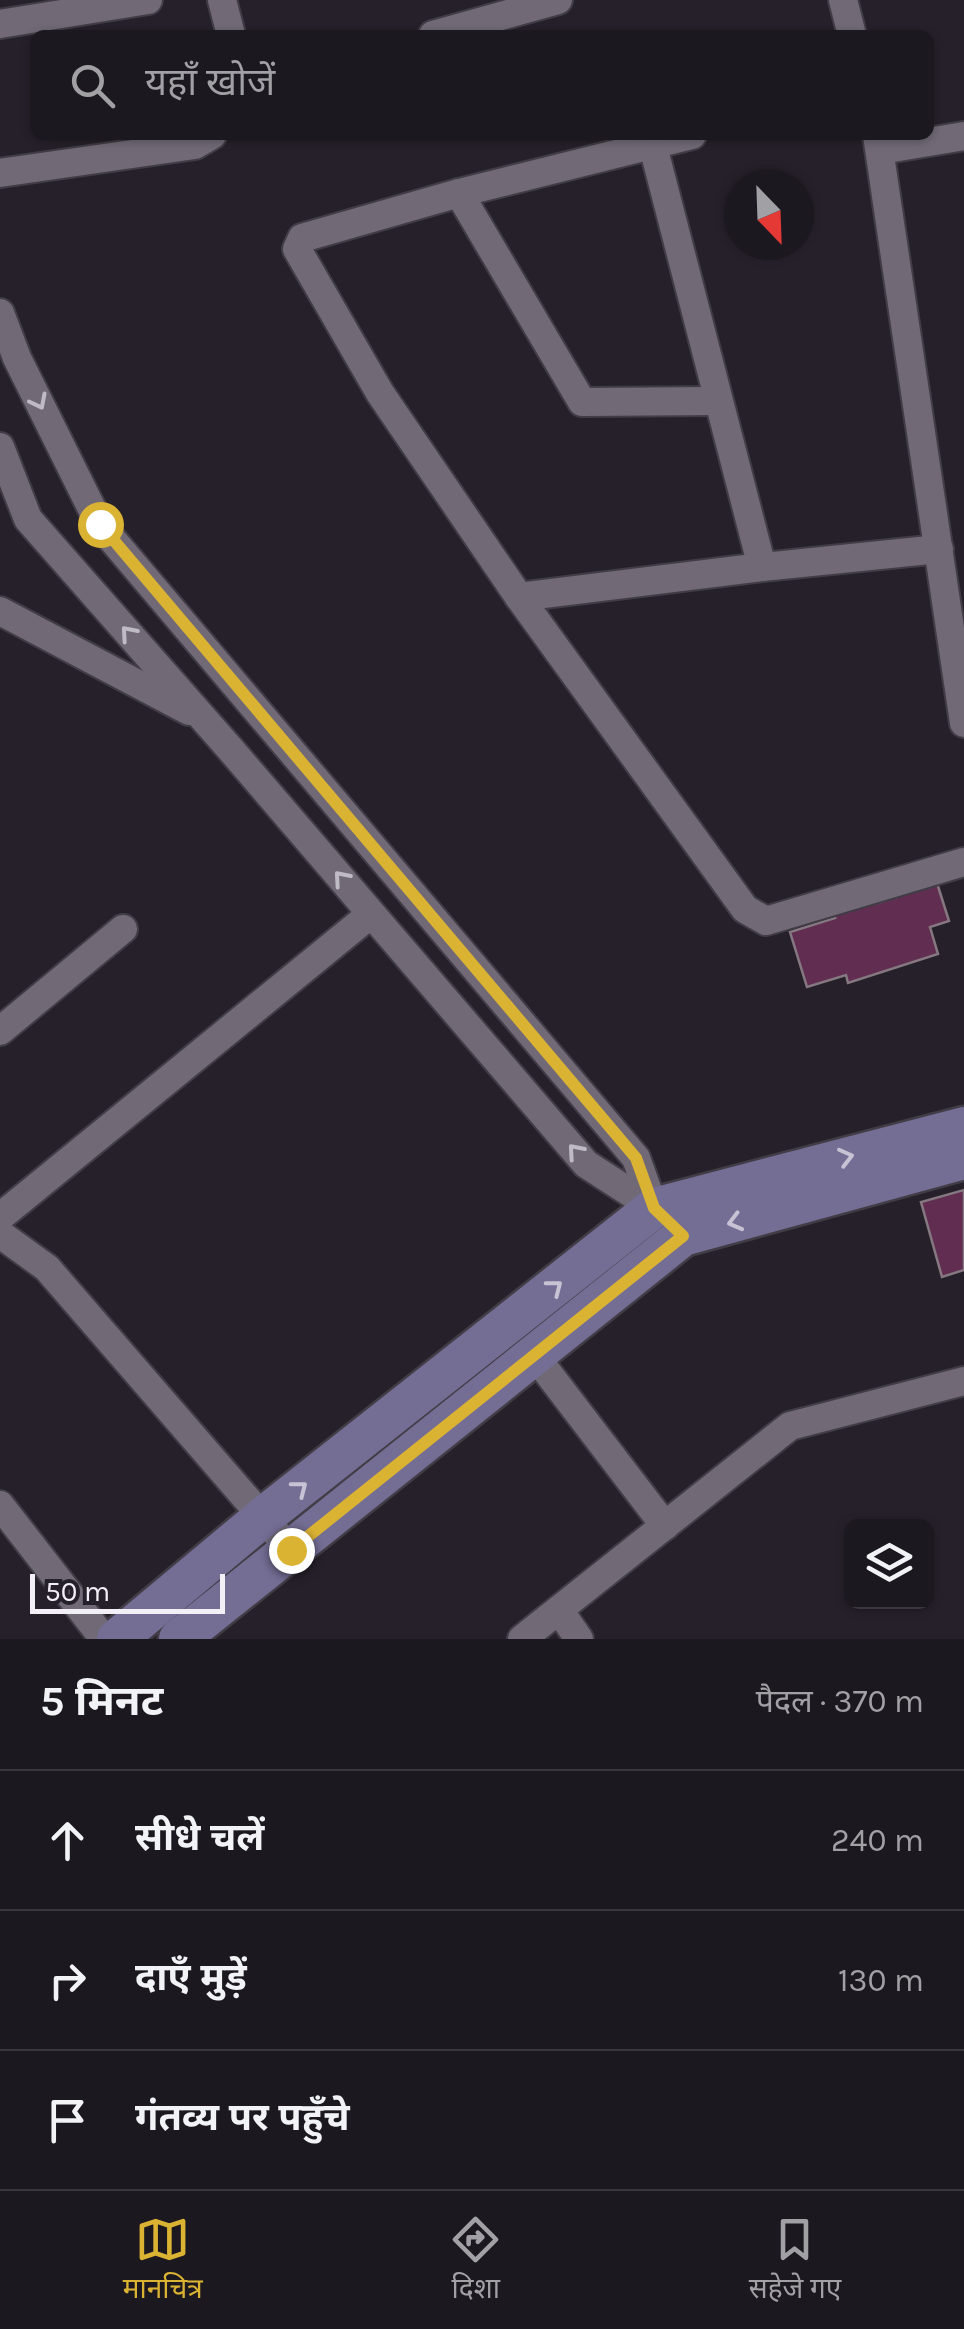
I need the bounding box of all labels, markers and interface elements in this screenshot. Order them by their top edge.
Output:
search box [30,30,934,140]
icon: search [65,58,120,113]
text: यहाँ खोजें [145,60,275,105]
north arrow [724,170,814,260]
one-way arrow [27,392,47,410]
route start [78,502,124,548]
one-way arrow [121,626,139,645]
one-way arrow [334,872,352,890]
one-way arrow [569,1145,587,1163]
one-way arrow [837,1148,854,1169]
one-way arrow [727,1210,744,1231]
one-way arrow [544,1281,562,1298]
one-way arrow [289,1482,307,1500]
map controls [844,1519,934,1609]
button: layers [844,1519,934,1609]
route end [269,1528,315,1574]
scale bar [30,1569,225,1614]
text: 50 m [45,1575,110,1608]
text: 5 मिनट [40,1676,163,1726]
text: पैदल · 370 m [756,1683,924,1720]
icon: ahead [40,1813,95,1868]
text: सीधे चलें [135,1815,264,1860]
text: 240 m [831,1822,924,1859]
icon: right [40,1953,95,2008]
text: दाएँ मुड़ें [135,1955,247,2000]
text: 130 m [838,1962,924,1999]
icon: arrive [40,2093,95,2148]
text: गंतव्य पर पहुँचे [135,2095,350,2140]
tab: मानचित्र [123,2212,203,2309]
tab: दिशा [448,2212,503,2309]
tab: सहेजे गए [749,2212,841,2309]

